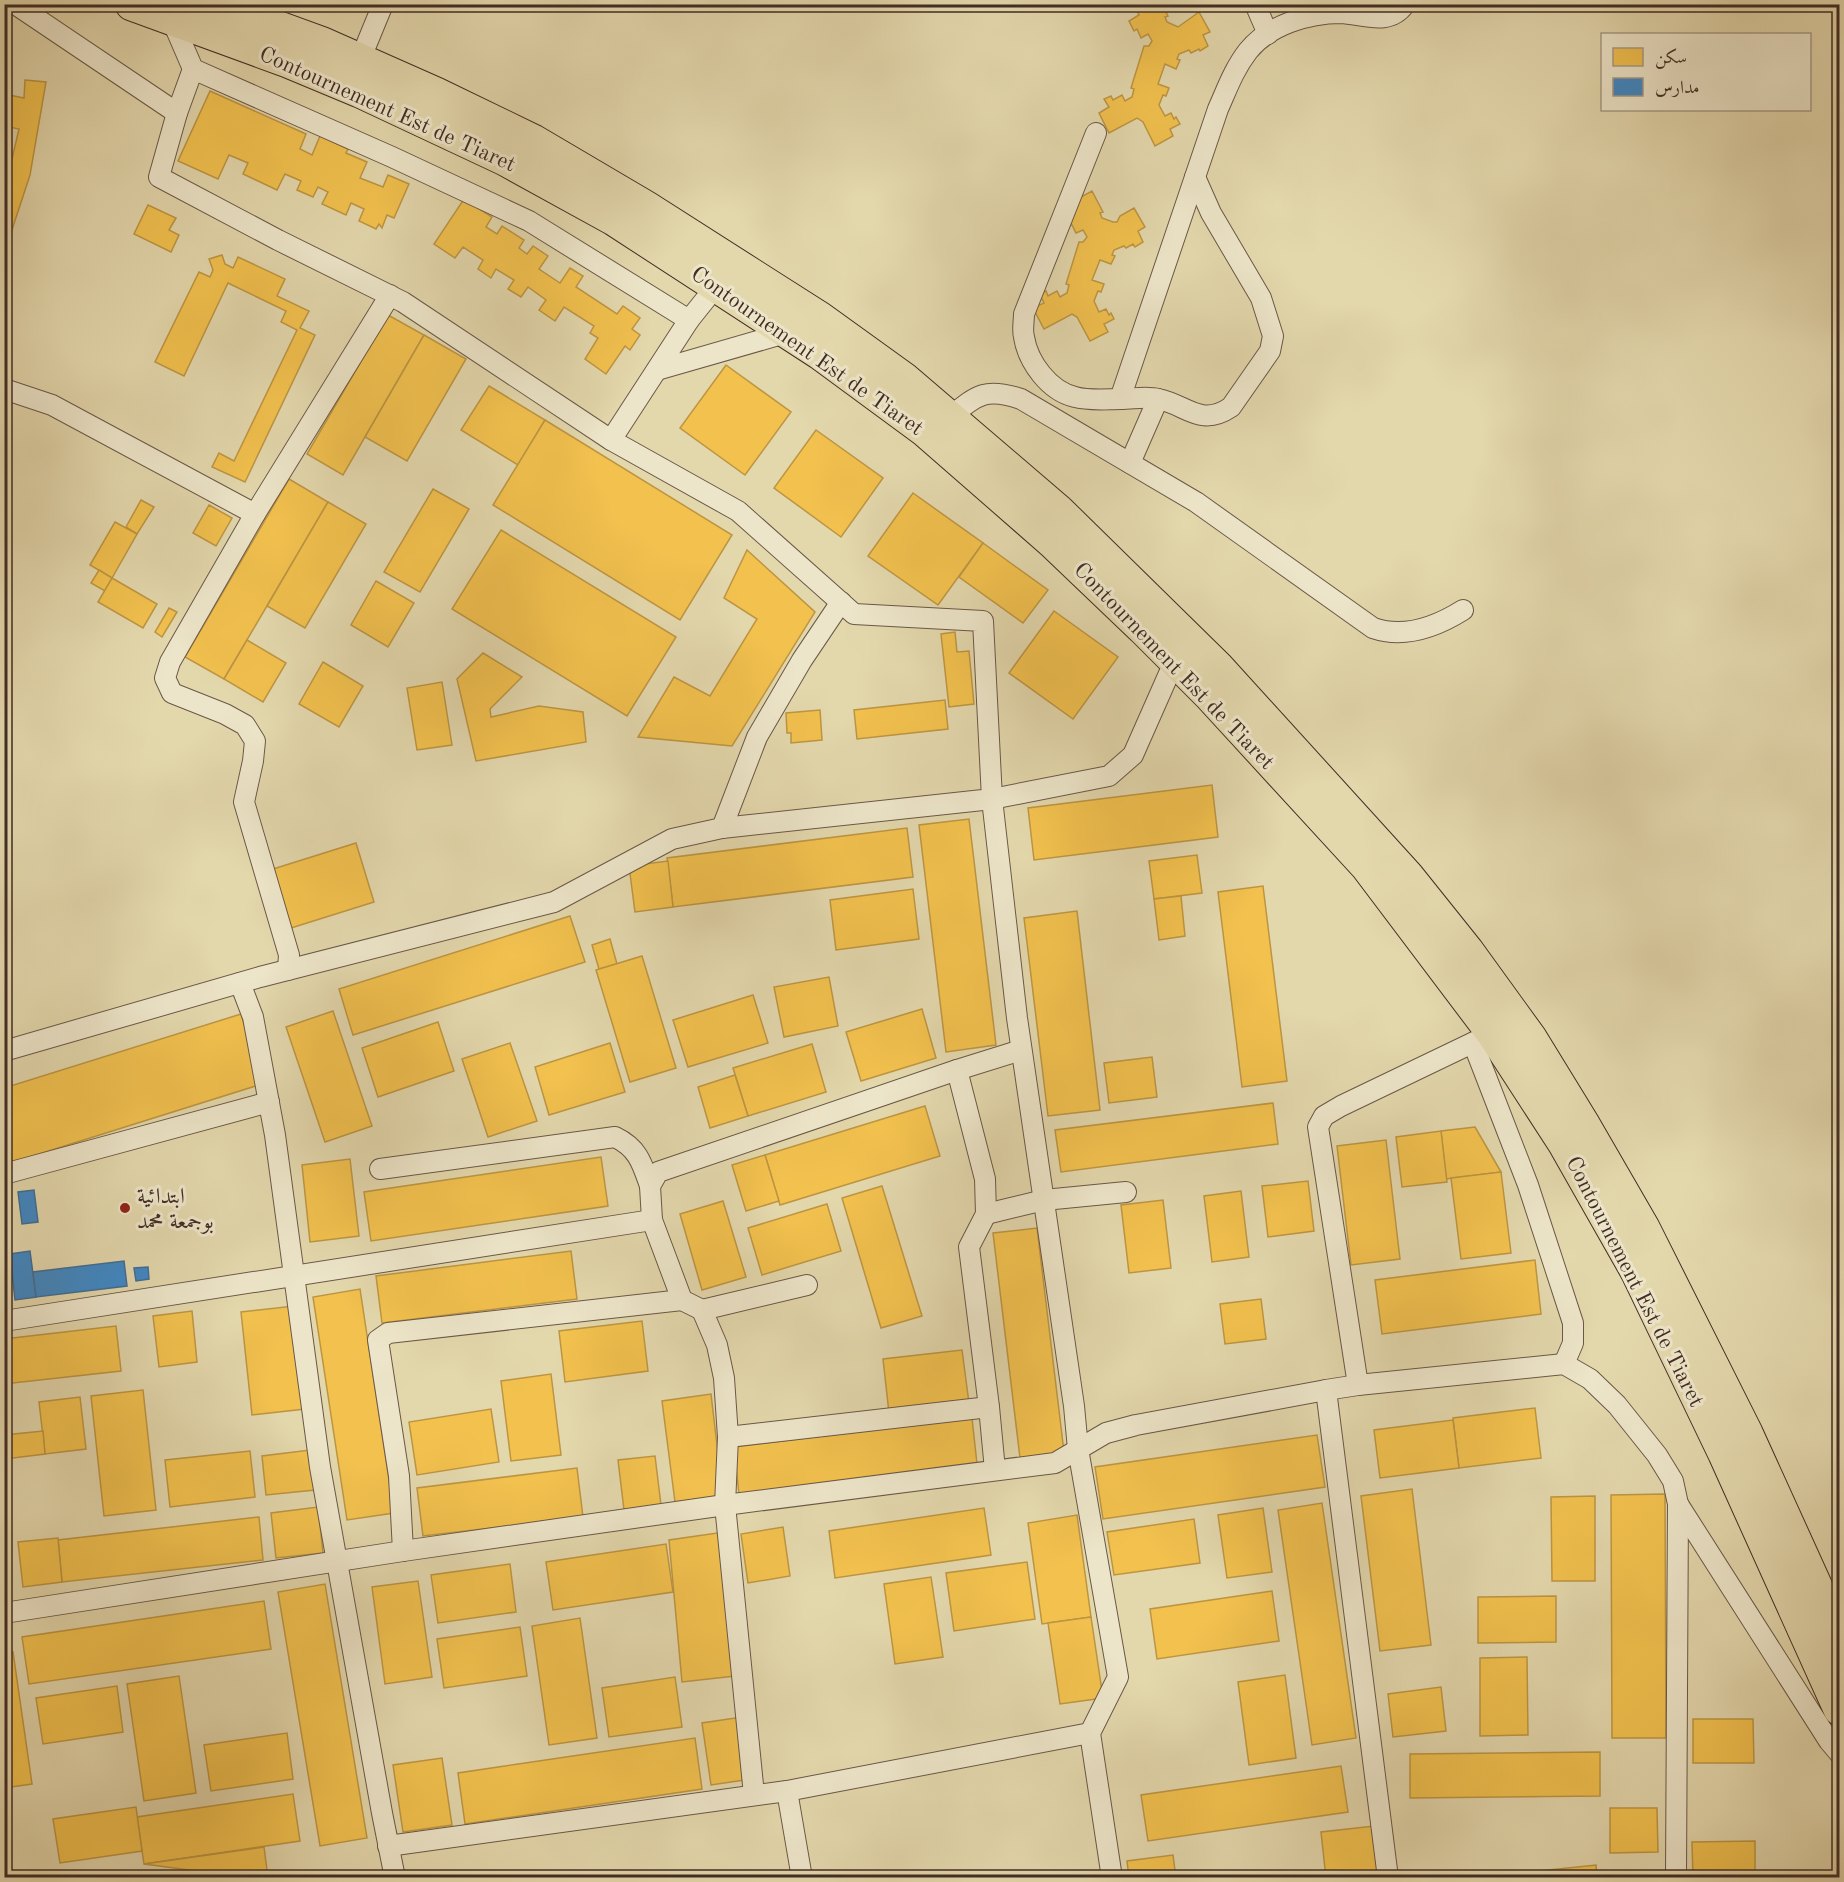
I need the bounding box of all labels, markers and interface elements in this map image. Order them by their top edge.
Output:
legend [1601,33,1811,111]
street label: Contournement Est de Tiaret [256,43,519,176]
text: سكن [1655,48,1687,69]
text: مدارس [1655,79,1699,98]
street label: Contournement Est de Tiaret [687,263,927,440]
street label: Contournement Est de Tiaret [1069,559,1278,774]
street label: Contournement Est de Tiaret [1561,1153,1707,1411]
place label: ابتدائية بوجمعة محمد [137,1186,214,1234]
marker: ابتدائية بوجمعة محمد [118,1201,132,1215]

